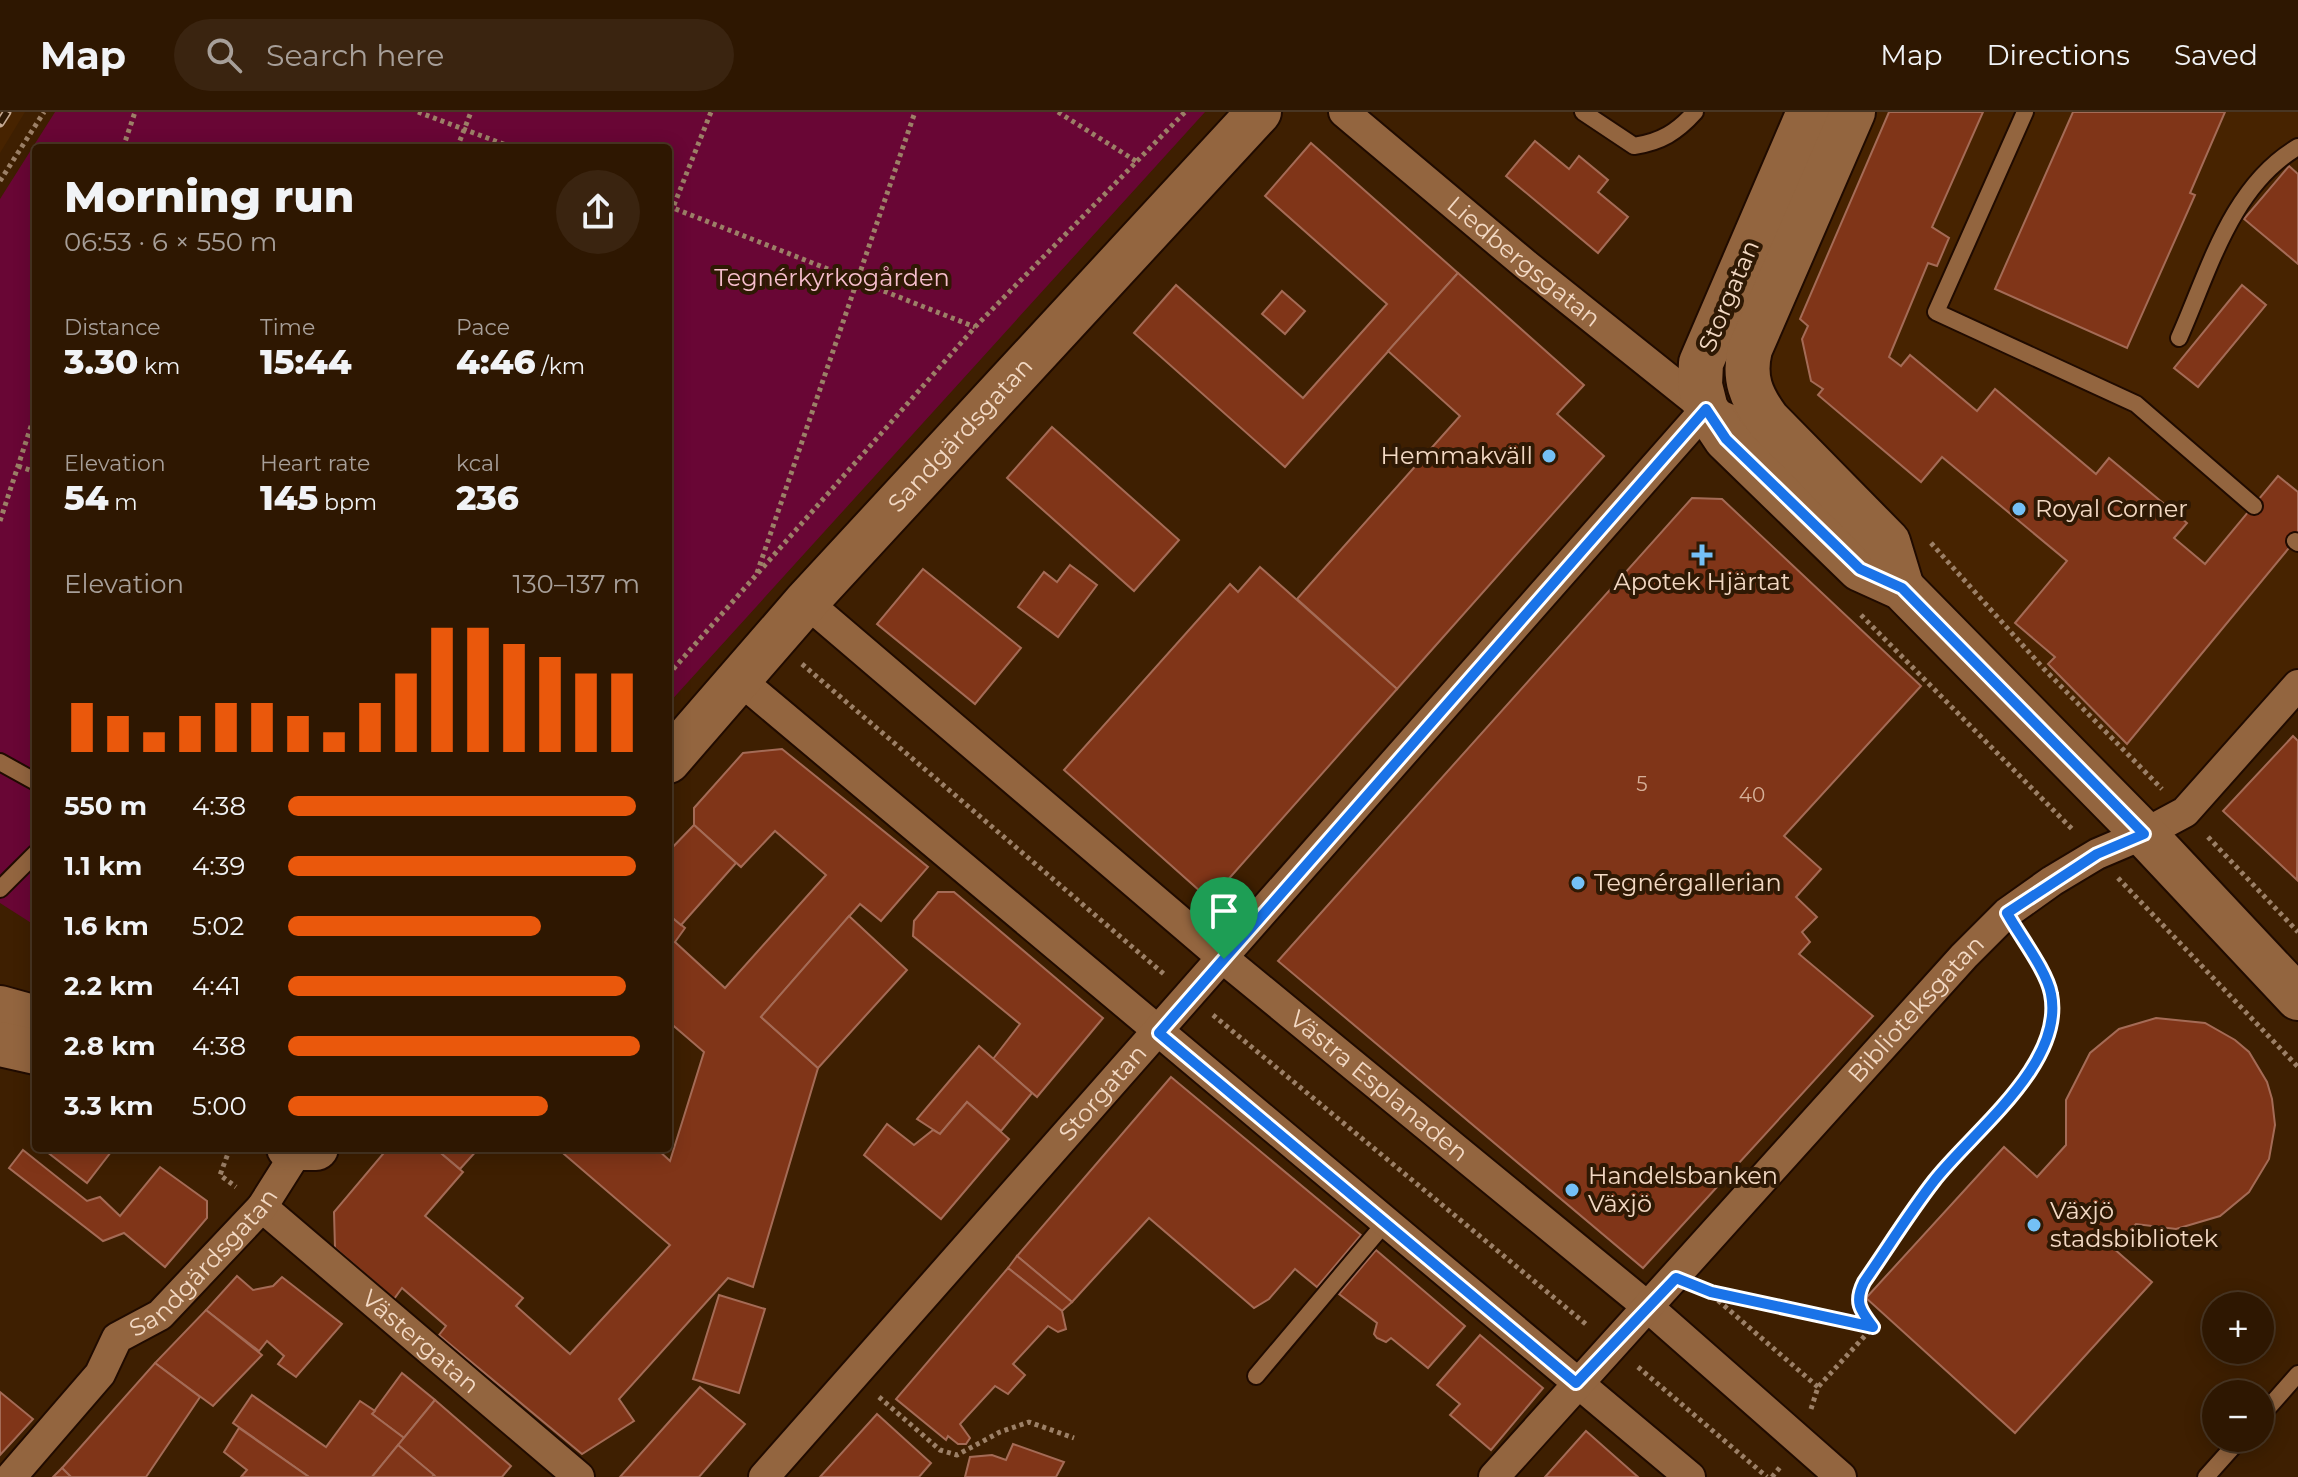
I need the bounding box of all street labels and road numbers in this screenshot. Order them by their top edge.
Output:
street label: Liedbergsgatan [1441,190,1607,333]
street label: Storgatan [1692,236,1765,356]
street label: Sandgärdsgatan [882,351,1038,518]
street label: Biblioteksgatan [1842,929,1990,1089]
street label: Västra Esplanaden [1284,1004,1474,1167]
street label: Storgatan [1052,1039,1152,1147]
street label: Sandgärdsgatan [124,1183,284,1343]
street label: Västergatan [356,1284,485,1399]

